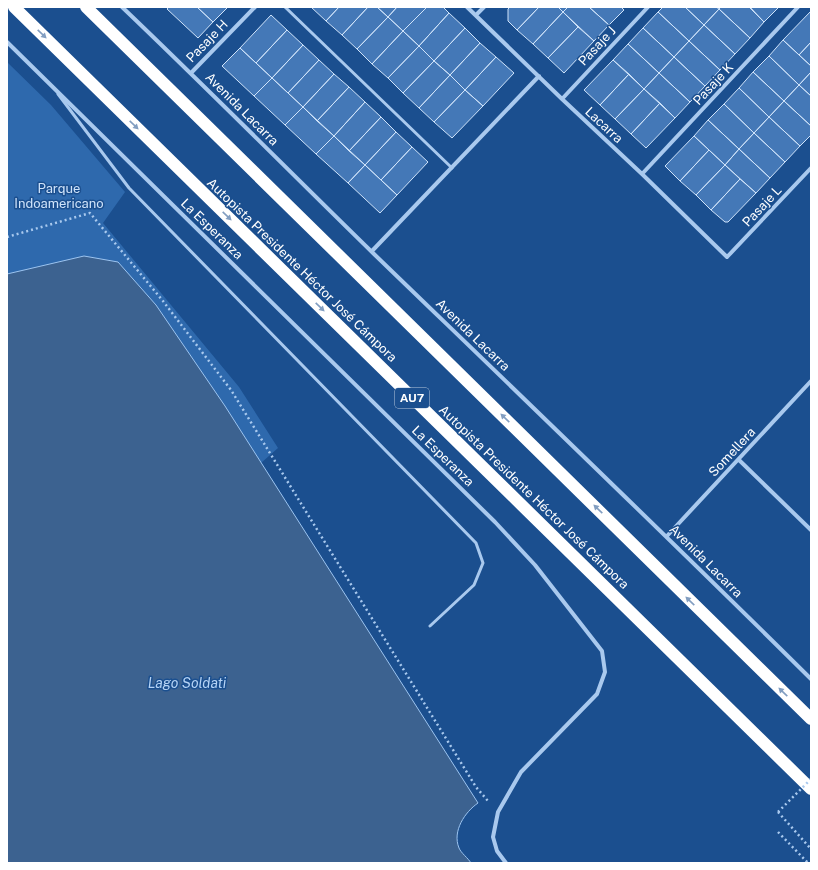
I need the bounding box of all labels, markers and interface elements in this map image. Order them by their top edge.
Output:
street label: Pasaje H [183,17,231,65]
street label: Pasaje J [575,23,619,69]
one-way arrow [37,29,47,39]
street label: Pasaje K [690,60,736,108]
street label: Avenida Lacarra [202,69,282,149]
street label: Lacarra [582,104,626,146]
one-way arrow [129,120,139,130]
street label: Autopista Presidente Héctor José Cámpora [204,175,400,365]
park label: Parque Indoamericano [14,181,104,211]
street label: Pasaje L [739,182,785,230]
street label: La Esperanza [178,196,246,262]
one-way arrow [222,211,232,221]
street label: Avenida Lacarra [433,296,513,374]
one-way arrow [315,302,325,312]
road number: AU7 [395,388,429,408]
street label: Autopista Presidente Héctor José Cámpora [436,402,632,592]
one-way arrow [500,414,510,423]
street label: La Esperanza [409,423,477,489]
street label: Somellera [706,424,758,480]
one-way arrow [593,505,603,514]
street label: Avenida Lacarra [666,521,746,601]
one-way arrow [685,596,695,605]
water label: Lago Soldati [148,675,227,691]
one-way arrow [778,687,788,697]

